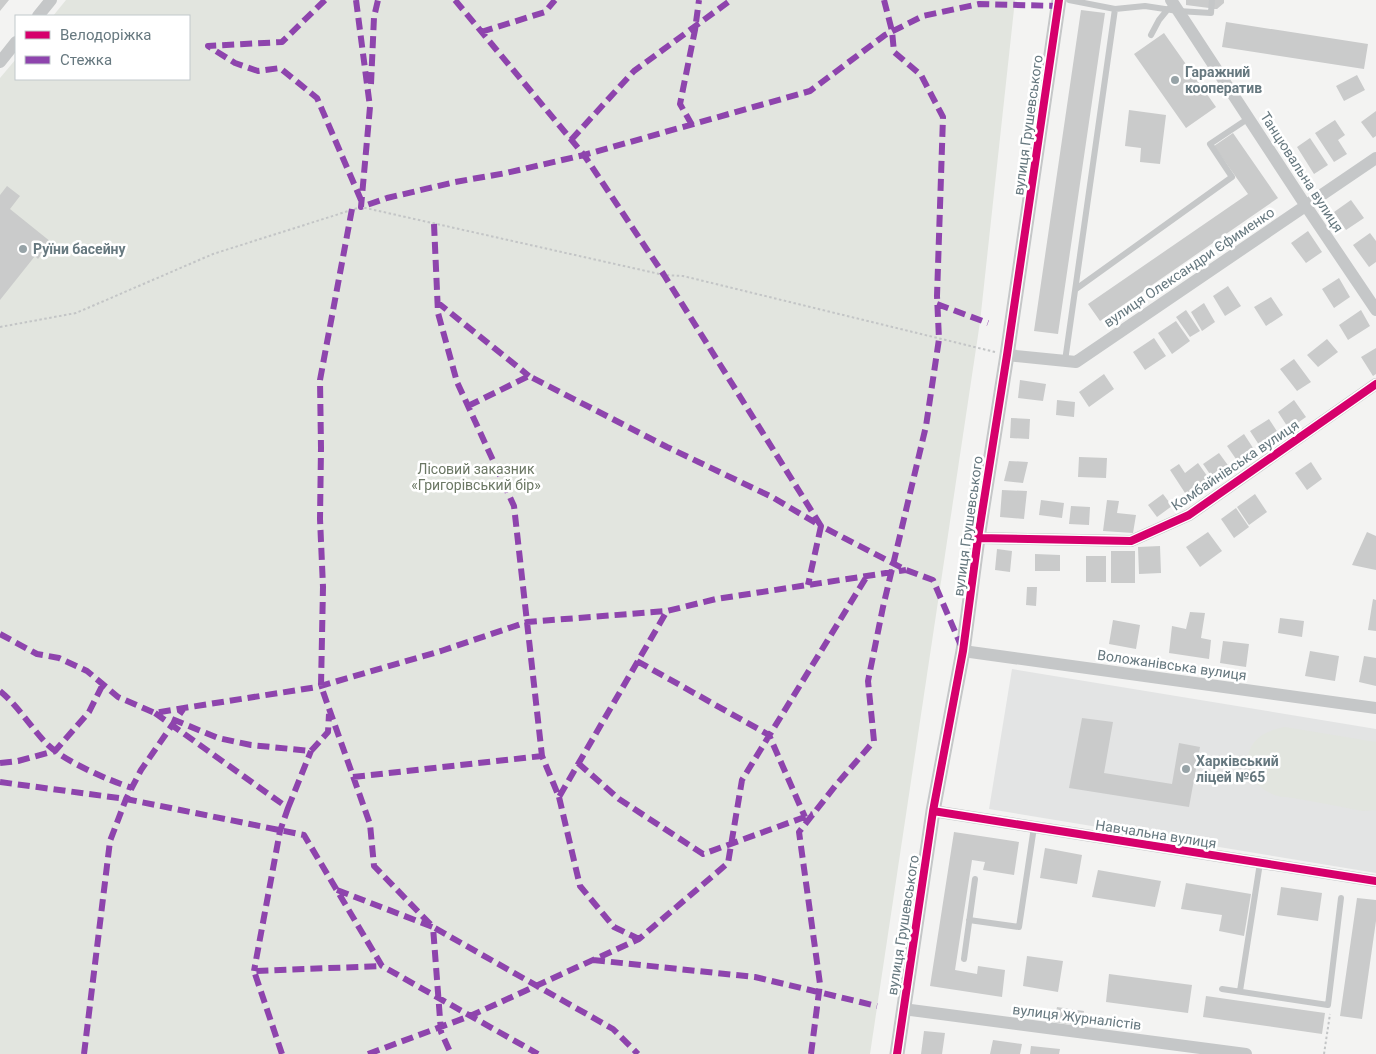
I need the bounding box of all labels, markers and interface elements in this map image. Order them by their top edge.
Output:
legend [15,15,190,80]
text: Велодоріжка [60,26,151,44]
text: Стежка [60,51,112,69]
street label: вулиця Грушевського [1010,54,1046,196]
place label: Гаражний кооператив [1185,64,1262,96]
marker: Гаражний кооператив [1169,74,1181,86]
street label: Танцювальна вулиця [1257,109,1347,235]
street label: вулиця Олександри Єфименко [1101,204,1277,330]
place label: Руїни басейну [33,241,127,257]
marker: Руїни басейну [17,243,29,255]
street label: Комбайнівська вулиця [1168,416,1302,514]
street label: вулиця Грушевського [950,455,986,597]
park label: Лісовий заказник «Григорівський бір» [411,461,541,493]
street label: Воложанівська вулиця [1096,647,1248,683]
place label: Харківський ліцей №65 [1196,753,1279,785]
marker: Харківський ліцей №65 [1180,763,1192,775]
street label: Навчальна вулиця [1094,817,1218,851]
street label: вулиця Грушевського [884,854,922,996]
street label: вулиця Журналістів [1012,1001,1142,1033]

